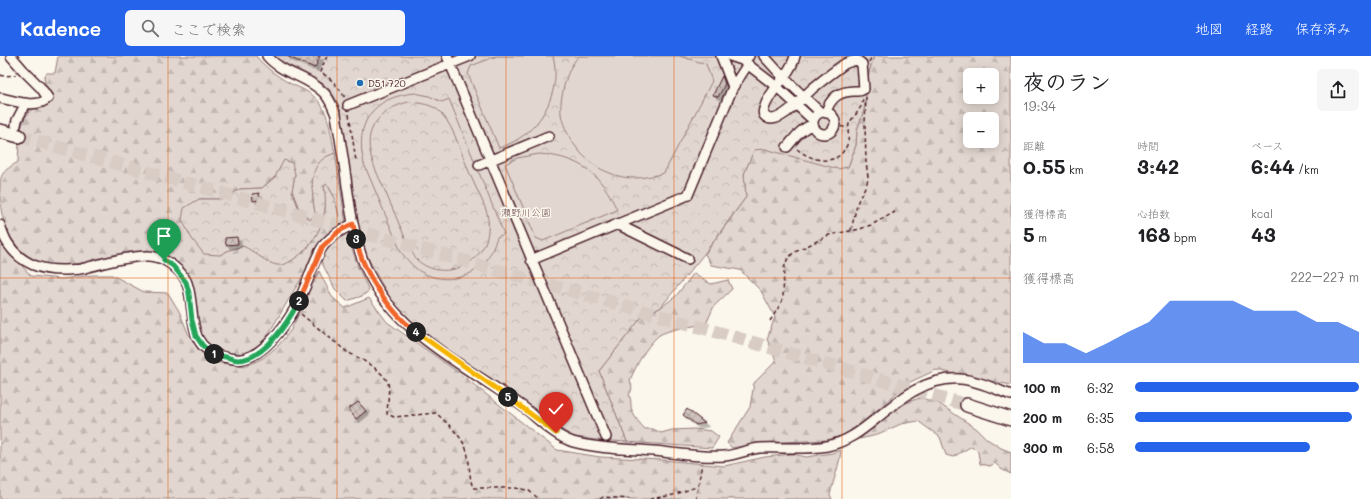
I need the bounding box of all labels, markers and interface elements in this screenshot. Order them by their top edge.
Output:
search box [125,10,405,46]
text: Kadence [20,16,101,41]
icon: search [139,17,161,39]
text: ここで検索 [171,19,246,39]
text: 地図 [1195,19,1223,38]
text: 経路 [1245,19,1273,38]
text: 保存済み [1295,19,1351,38]
text: 夜のラン [1023,67,1111,96]
map controls [963,68,999,148]
button: + [963,68,999,104]
button: share [1317,69,1359,111]
place label: D51 720 [368,76,406,90]
marker: D51 720 [355,78,365,88]
text: 19:34 [1023,97,1056,114]
button: − [963,112,999,148]
text: 距離 [1023,138,1045,153]
text: 時間 [1137,138,1159,153]
text: ペース [1251,138,1283,153]
text: 0.55 [1023,153,1065,179]
text: 3:42 [1137,153,1179,179]
text: 6:44 [1251,153,1295,179]
text: km [1065,162,1084,177]
text: /km [1295,162,1319,177]
park label: 瀬野川公園 [501,205,551,219]
text: 獲得標高 [1023,206,1067,221]
text: 心拍数 [1137,206,1170,221]
text: kcal [1251,206,1273,221]
pin [147,219,181,260]
text: 5 [1023,221,1035,247]
text: 168 [1137,221,1170,247]
text: 43 [1251,221,1276,247]
icon: arrive [153,225,175,247]
pin: 3 [346,229,366,249]
text: m [1035,230,1047,245]
text: bpm [1170,230,1196,245]
text: 3 [353,231,359,246]
text: 222–227 m [1290,268,1359,285]
text: 獲得標高 [1023,269,1075,286]
pin: 2 [289,291,309,311]
text: 2 [296,293,302,308]
pin: 4 [406,322,426,342]
text: 4 [413,324,419,339]
pin: 1 [204,344,224,364]
text: 1 [212,346,216,361]
text: 100 m [1023,379,1060,396]
text: 6:32 [1087,379,1114,396]
pin: 5 [498,387,518,407]
text: 5 [505,389,511,404]
pin [539,392,573,433]
icon: check [545,398,567,420]
text: 200 m [1023,409,1062,426]
text: 6:35 [1087,409,1114,426]
text: 300 m [1023,439,1063,456]
text: 6:58 [1087,439,1114,456]

